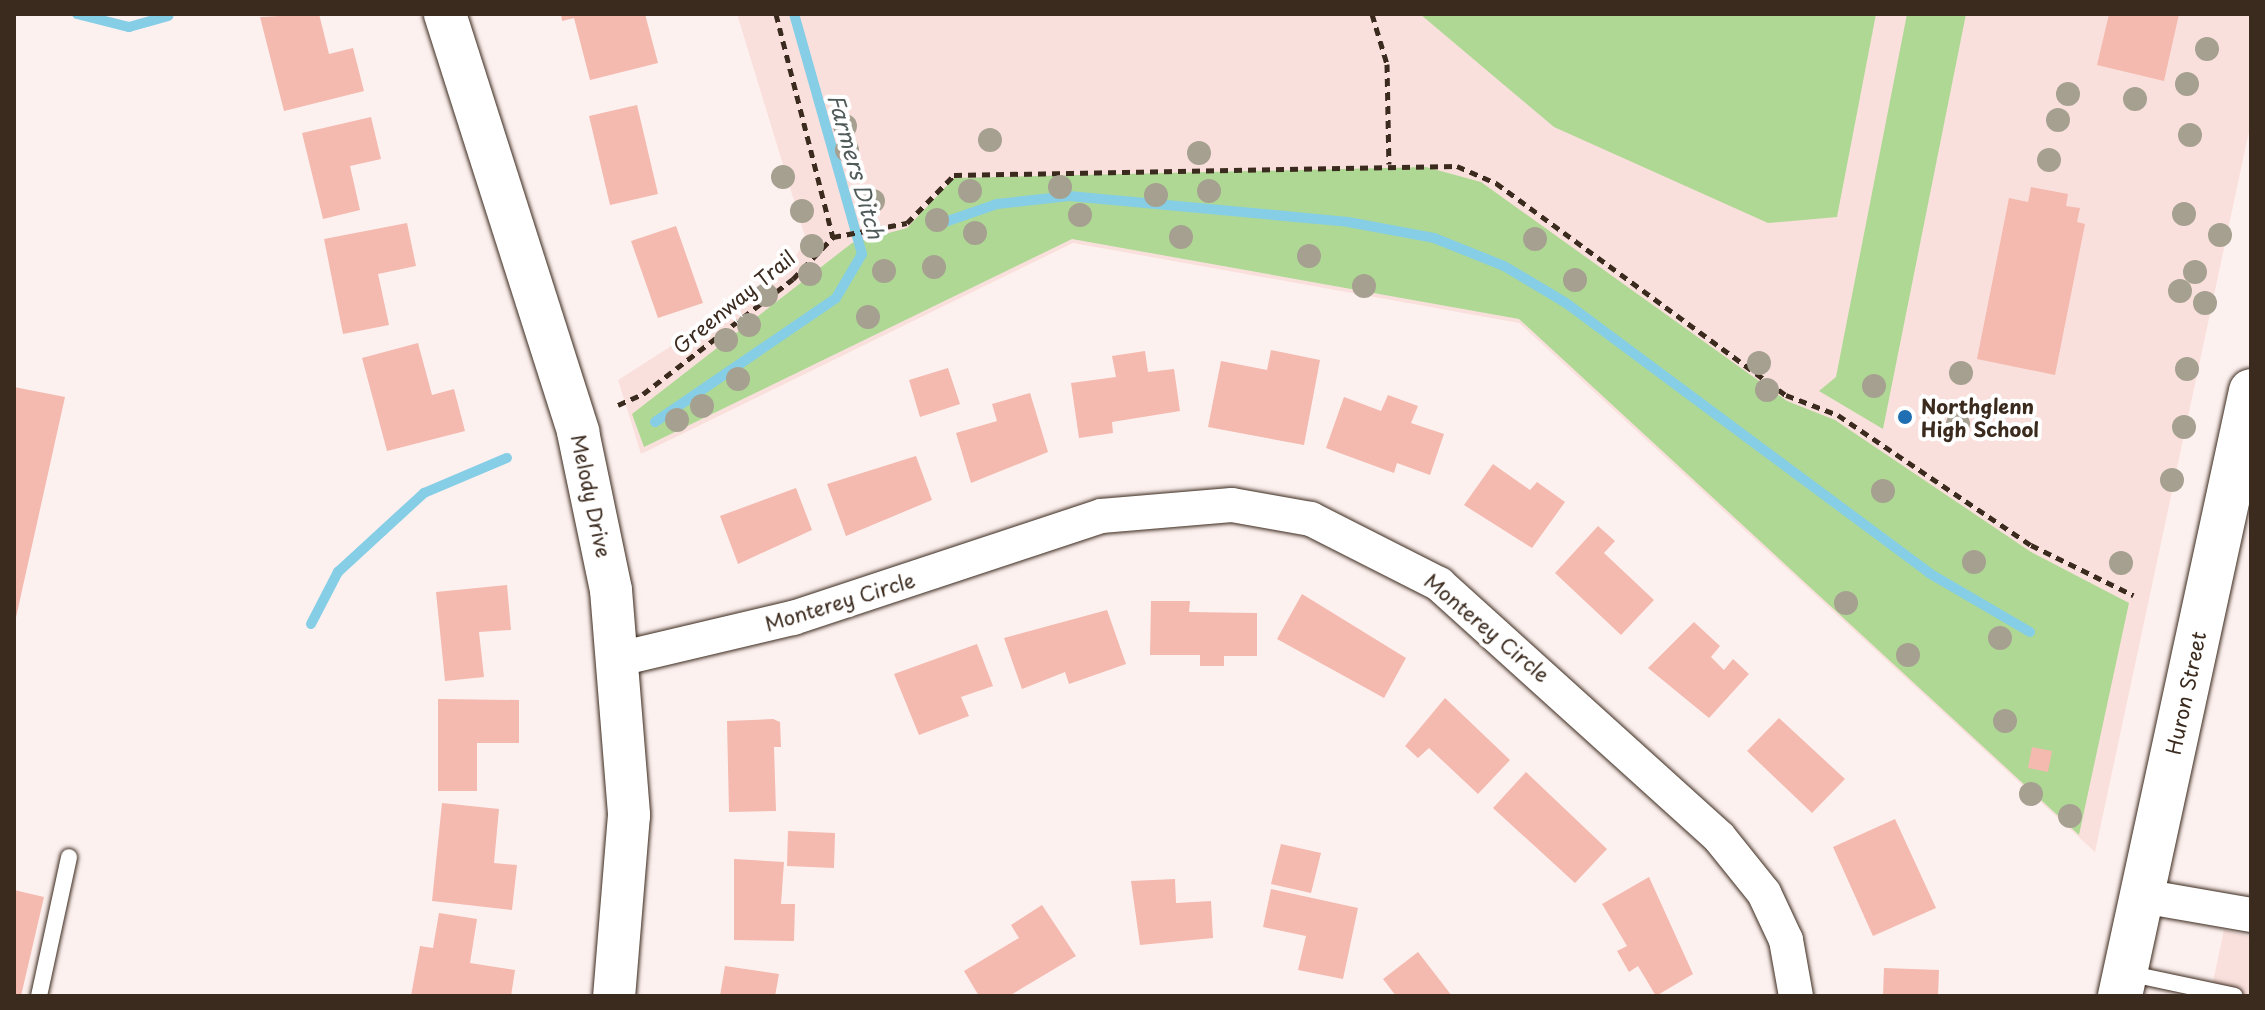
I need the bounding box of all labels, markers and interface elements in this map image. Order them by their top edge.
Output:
water label: Farmers Ditch [824,90,890,242]
street label: Greenway Trail [668,245,800,359]
place label: Northglenn High School [1921,394,2040,441]
marker: Northglenn High School [1896,408,1914,426]
street label: Melody Drive [566,432,616,560]
street label: Monterey Circle [762,568,918,636]
street label: Monterey Circle [1420,569,1554,687]
street label: Huron Street [2161,629,2211,757]

